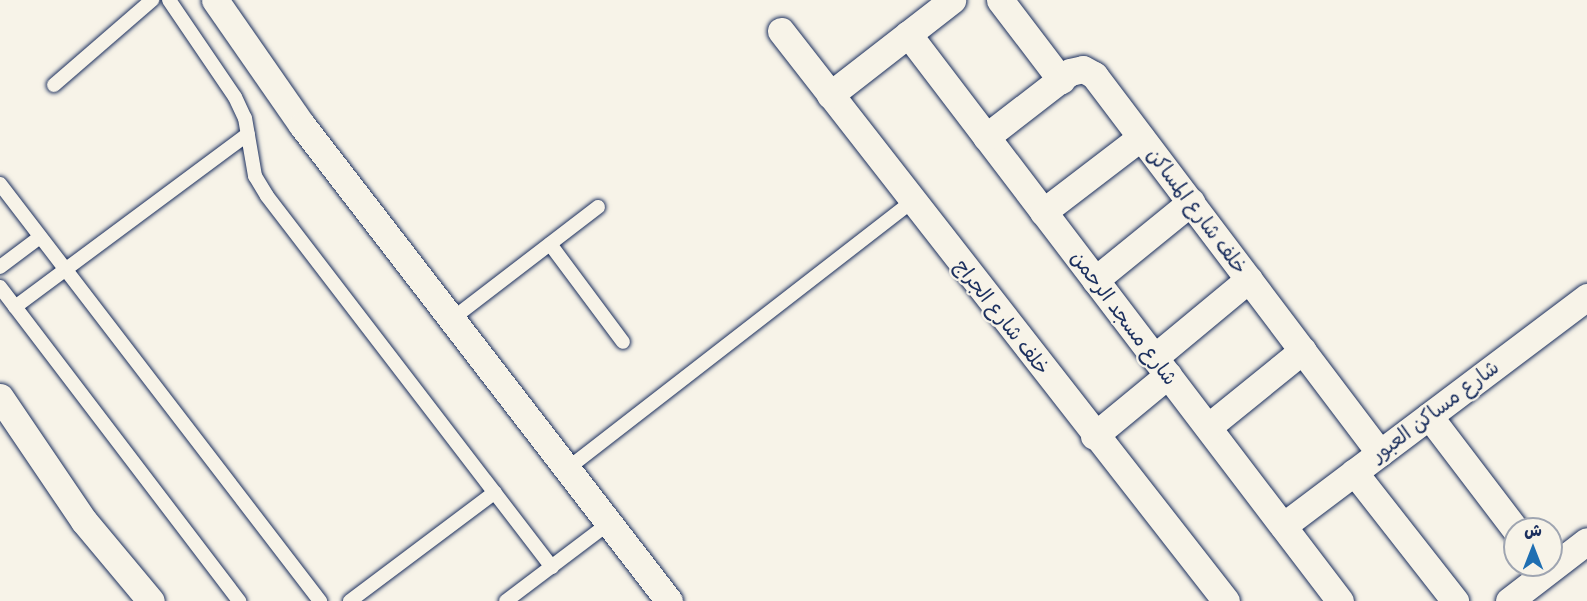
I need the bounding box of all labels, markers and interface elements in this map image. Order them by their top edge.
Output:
street label: خلف شارع المساكن [1142,143,1252,279]
street label: شارع مسجد الرحمن [1066,246,1182,390]
street label: خلف شارع الجراج [949,254,1055,380]
street label: شارع مساكن العبور [1366,355,1504,467]
text: ش [1524,516,1542,545]
north arrow [1503,517,1563,577]

